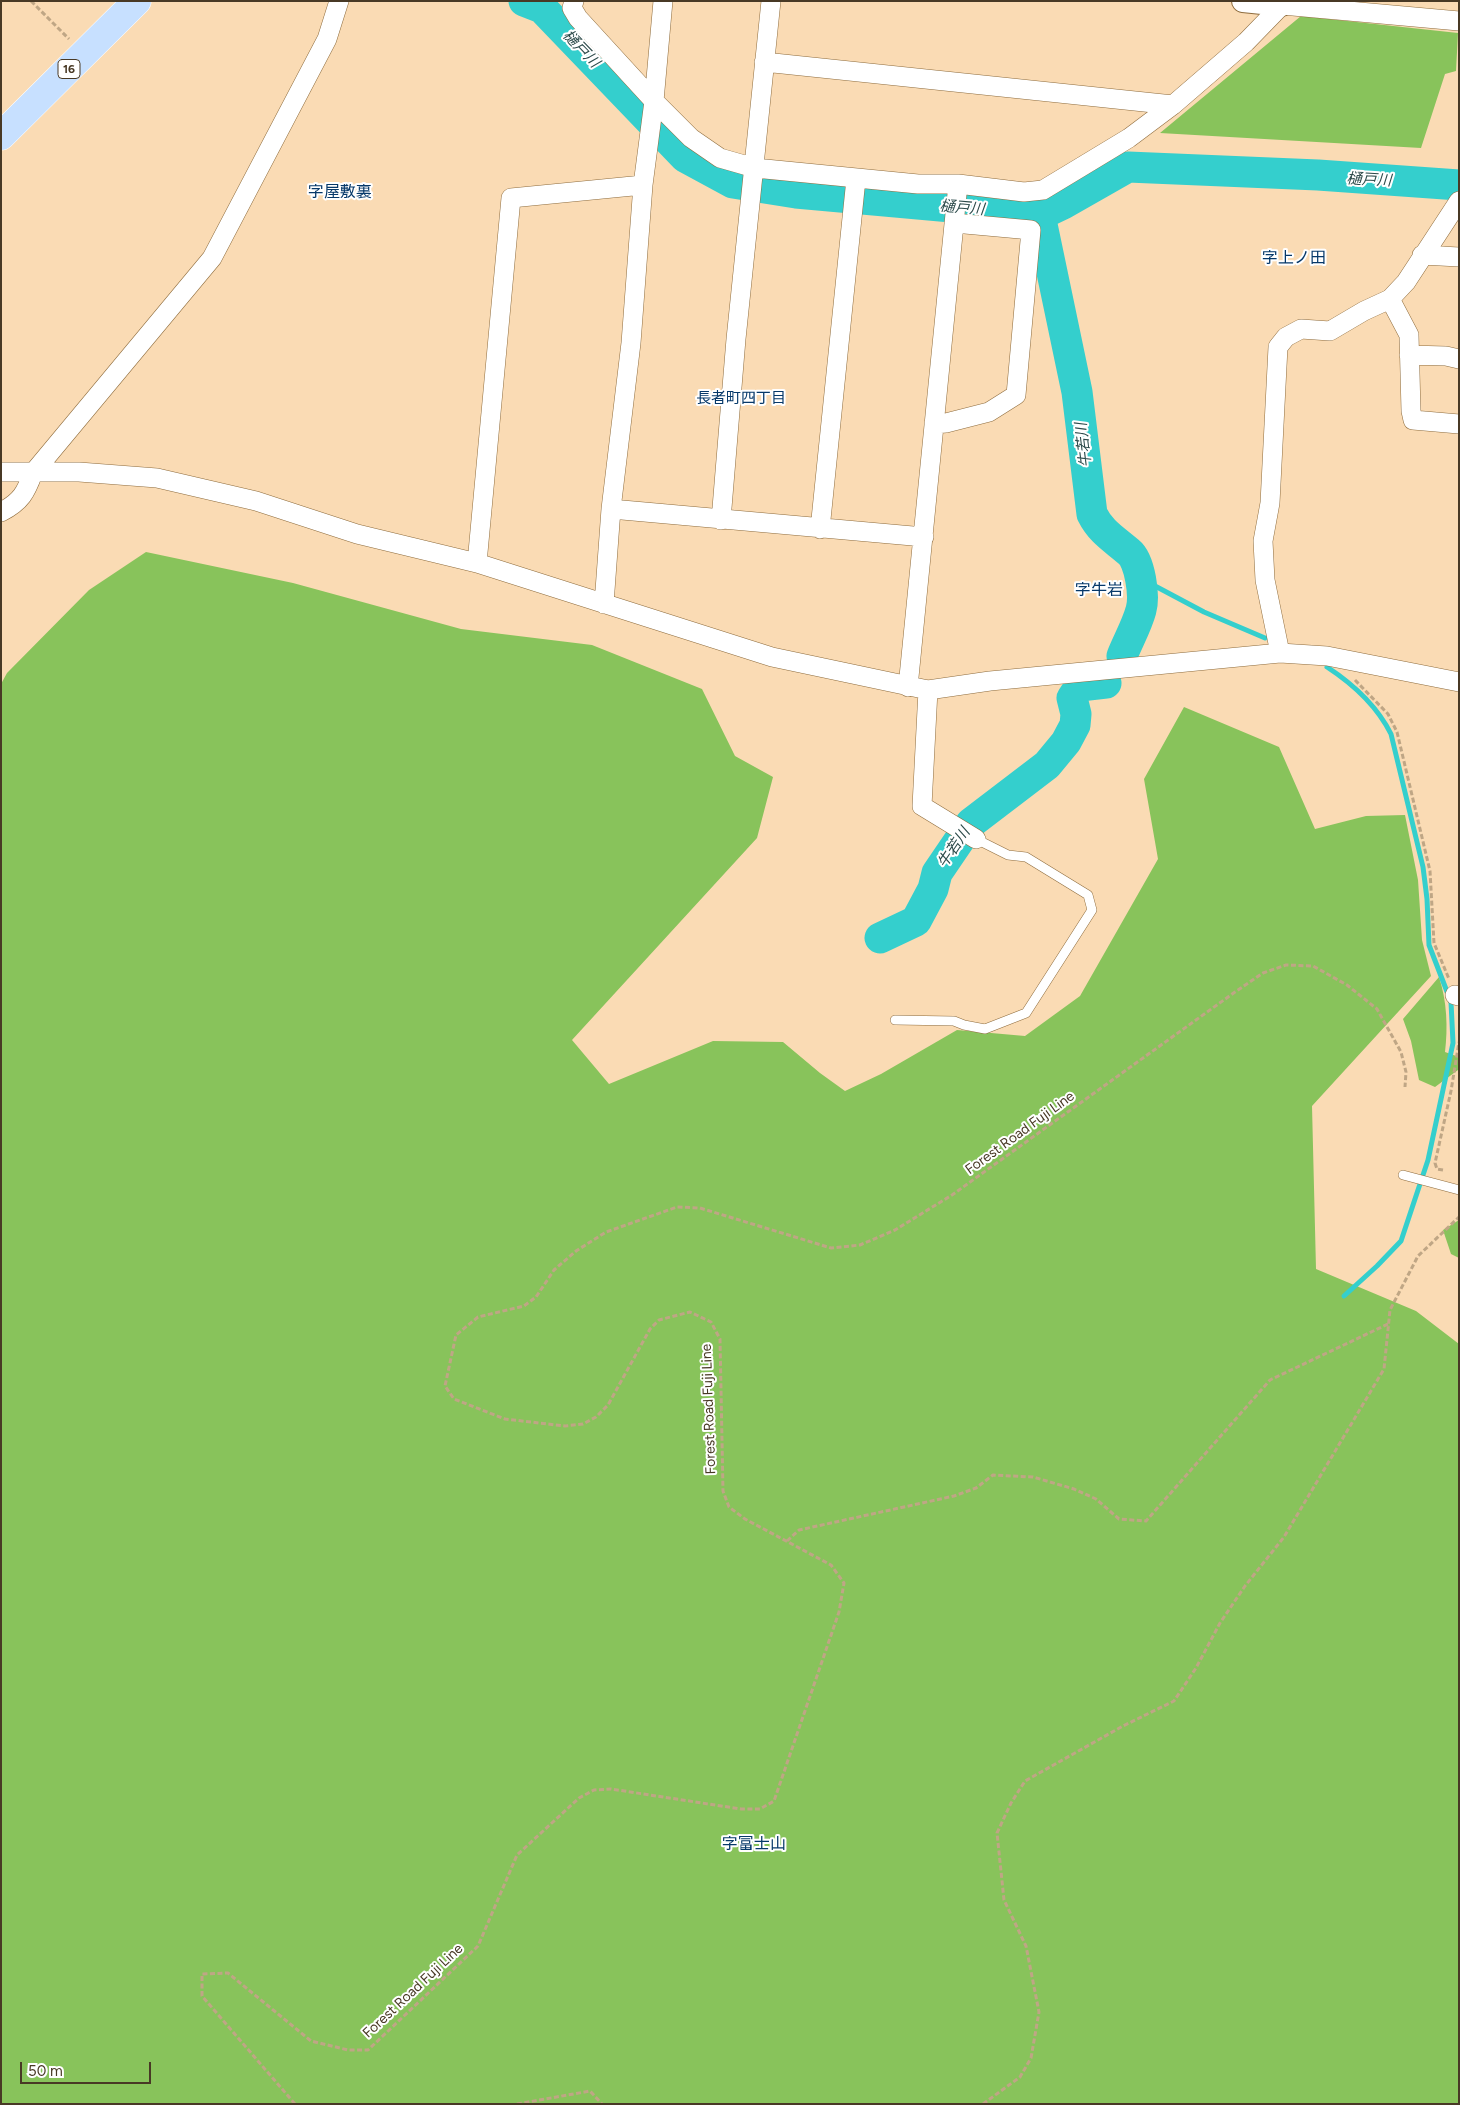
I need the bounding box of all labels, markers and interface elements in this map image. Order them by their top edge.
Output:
water label: 樋戸川 [559,27,603,71]
road number: 16 [58,60,80,78]
water label: 樋戸川 [1346,170,1392,190]
district label: 字屋敷裏 [308,182,372,202]
water label: 樋戸川 [939,197,985,219]
district label: 字上ノ田 [1262,248,1326,268]
district label: 長者町四丁目 [696,390,786,408]
water label: 牛若川 [1072,422,1096,468]
district label: 字牛岩 [1075,580,1123,600]
water label: 牛若川 [934,824,974,872]
street label: Forest Road Fuji Line [962,1088,1078,1178]
street label: Forest Road Fuji Line [698,1343,720,1475]
district label: 字富士山 [722,1834,786,1854]
street label: Forest Road Fuji Line [359,1940,467,2042]
scale bar [22,2052,154,2084]
text: 50 m [28,2062,63,2080]

